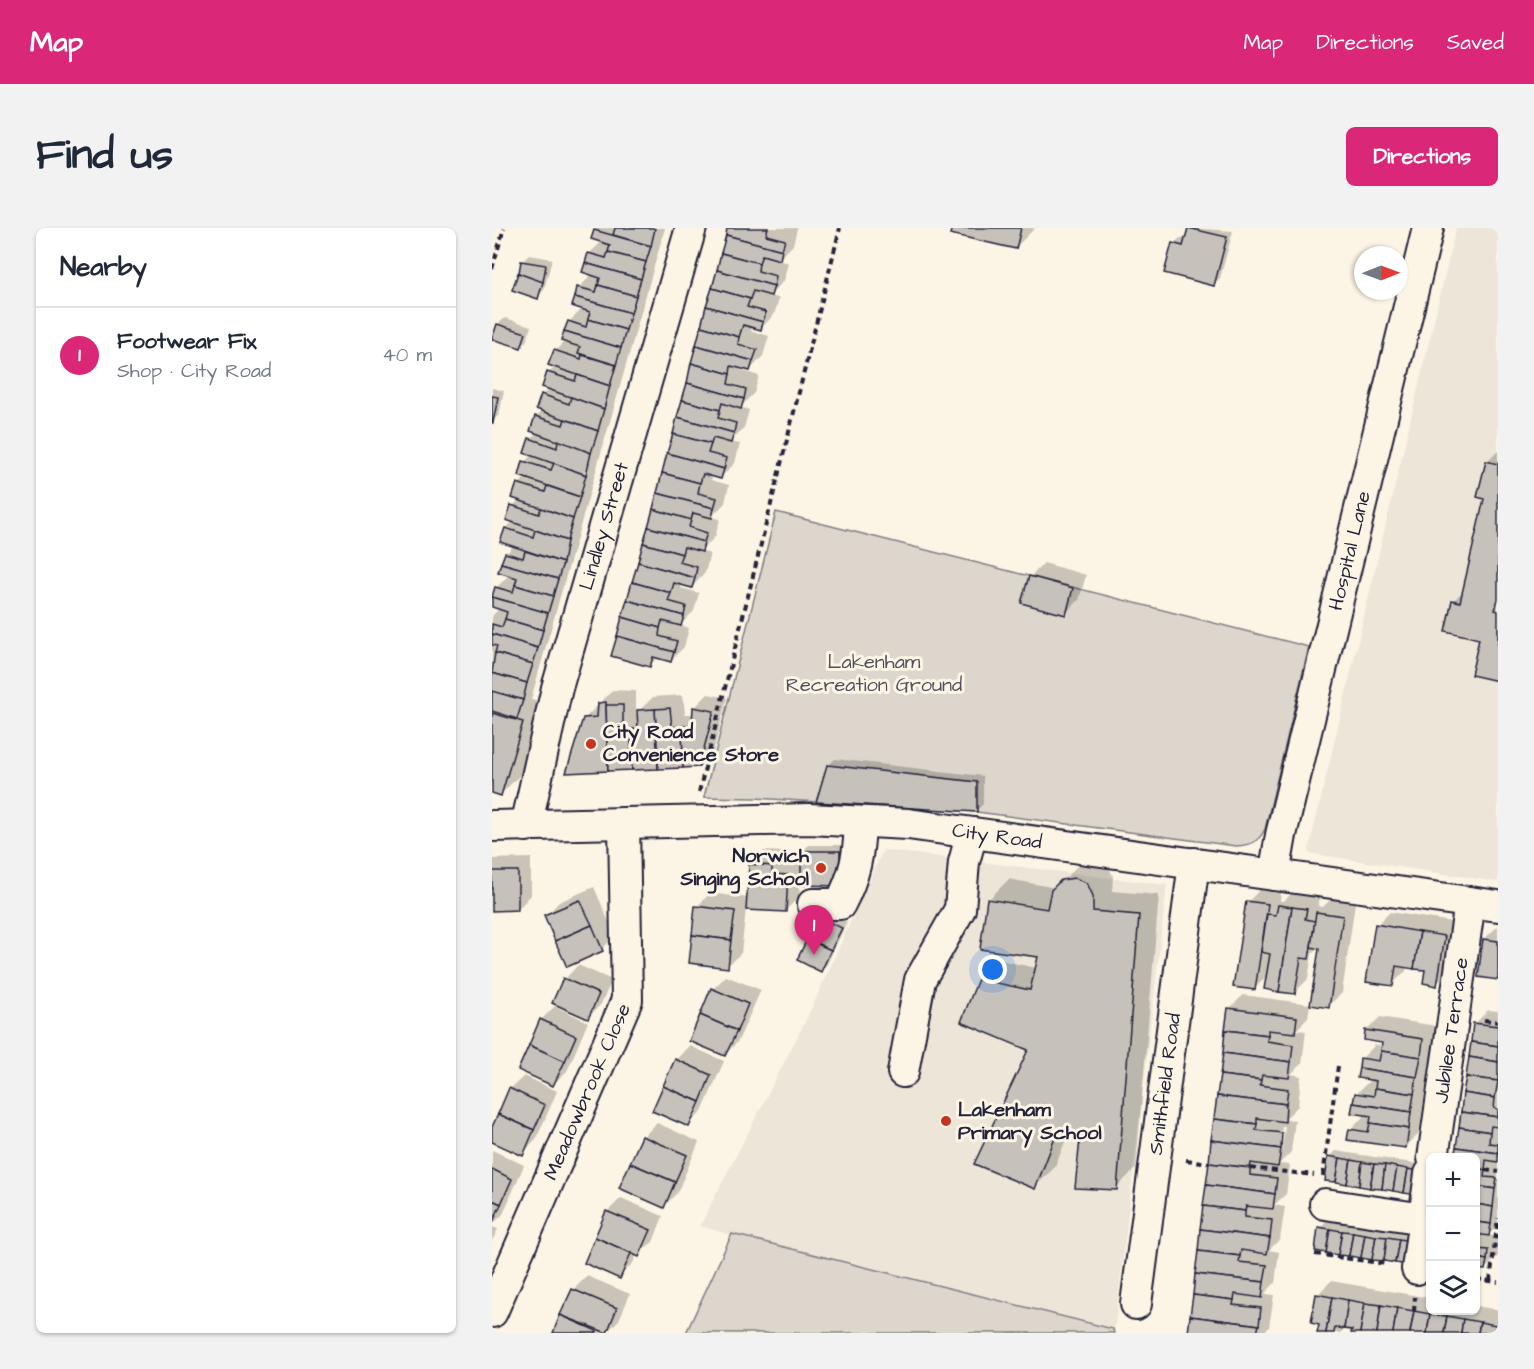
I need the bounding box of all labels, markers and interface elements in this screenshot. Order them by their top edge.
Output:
text: Map [30,23,83,62]
text: Map [1243,28,1283,57]
text: Directions [1316,28,1414,57]
text: Saved [1447,28,1504,57]
text: Find us [36,127,173,185]
button: Directions [1346,127,1498,186]
north arrow [1354,246,1408,300]
text: Nearby [60,249,147,285]
text: Footwear Fix [117,326,257,357]
text: 1 [78,341,81,369]
text: 40 m [382,341,432,369]
text: Shop · City Road [117,357,271,385]
street label: Lindley Street [572,459,636,593]
street label: Hospital Lane [1322,488,1378,613]
park label: Lakenham Recreation Ground [786,648,962,699]
place label: City Road Convenience Store [603,718,779,769]
marker: City Road Convenience Store [584,737,598,751]
street label: City Road [950,816,1044,856]
place label: Norwich Singing School [679,842,810,894]
marker: Norwich Singing School [814,861,828,875]
pin: 1 [794,906,834,955]
your location [978,955,1007,984]
street label: Jubilee Terrace [1427,955,1476,1105]
street label: Meadowbrook Close [537,999,638,1184]
street label: Smithfield Road [1142,1011,1188,1156]
place label: Lakenham Primary School [958,1096,1102,1148]
marker: Lakenham Primary School [939,1114,953,1128]
map controls [1426,1153,1480,1315]
button: + [1426,1153,1480,1207]
button: − [1426,1207,1480,1261]
button: layers [1426,1261,1480,1315]

